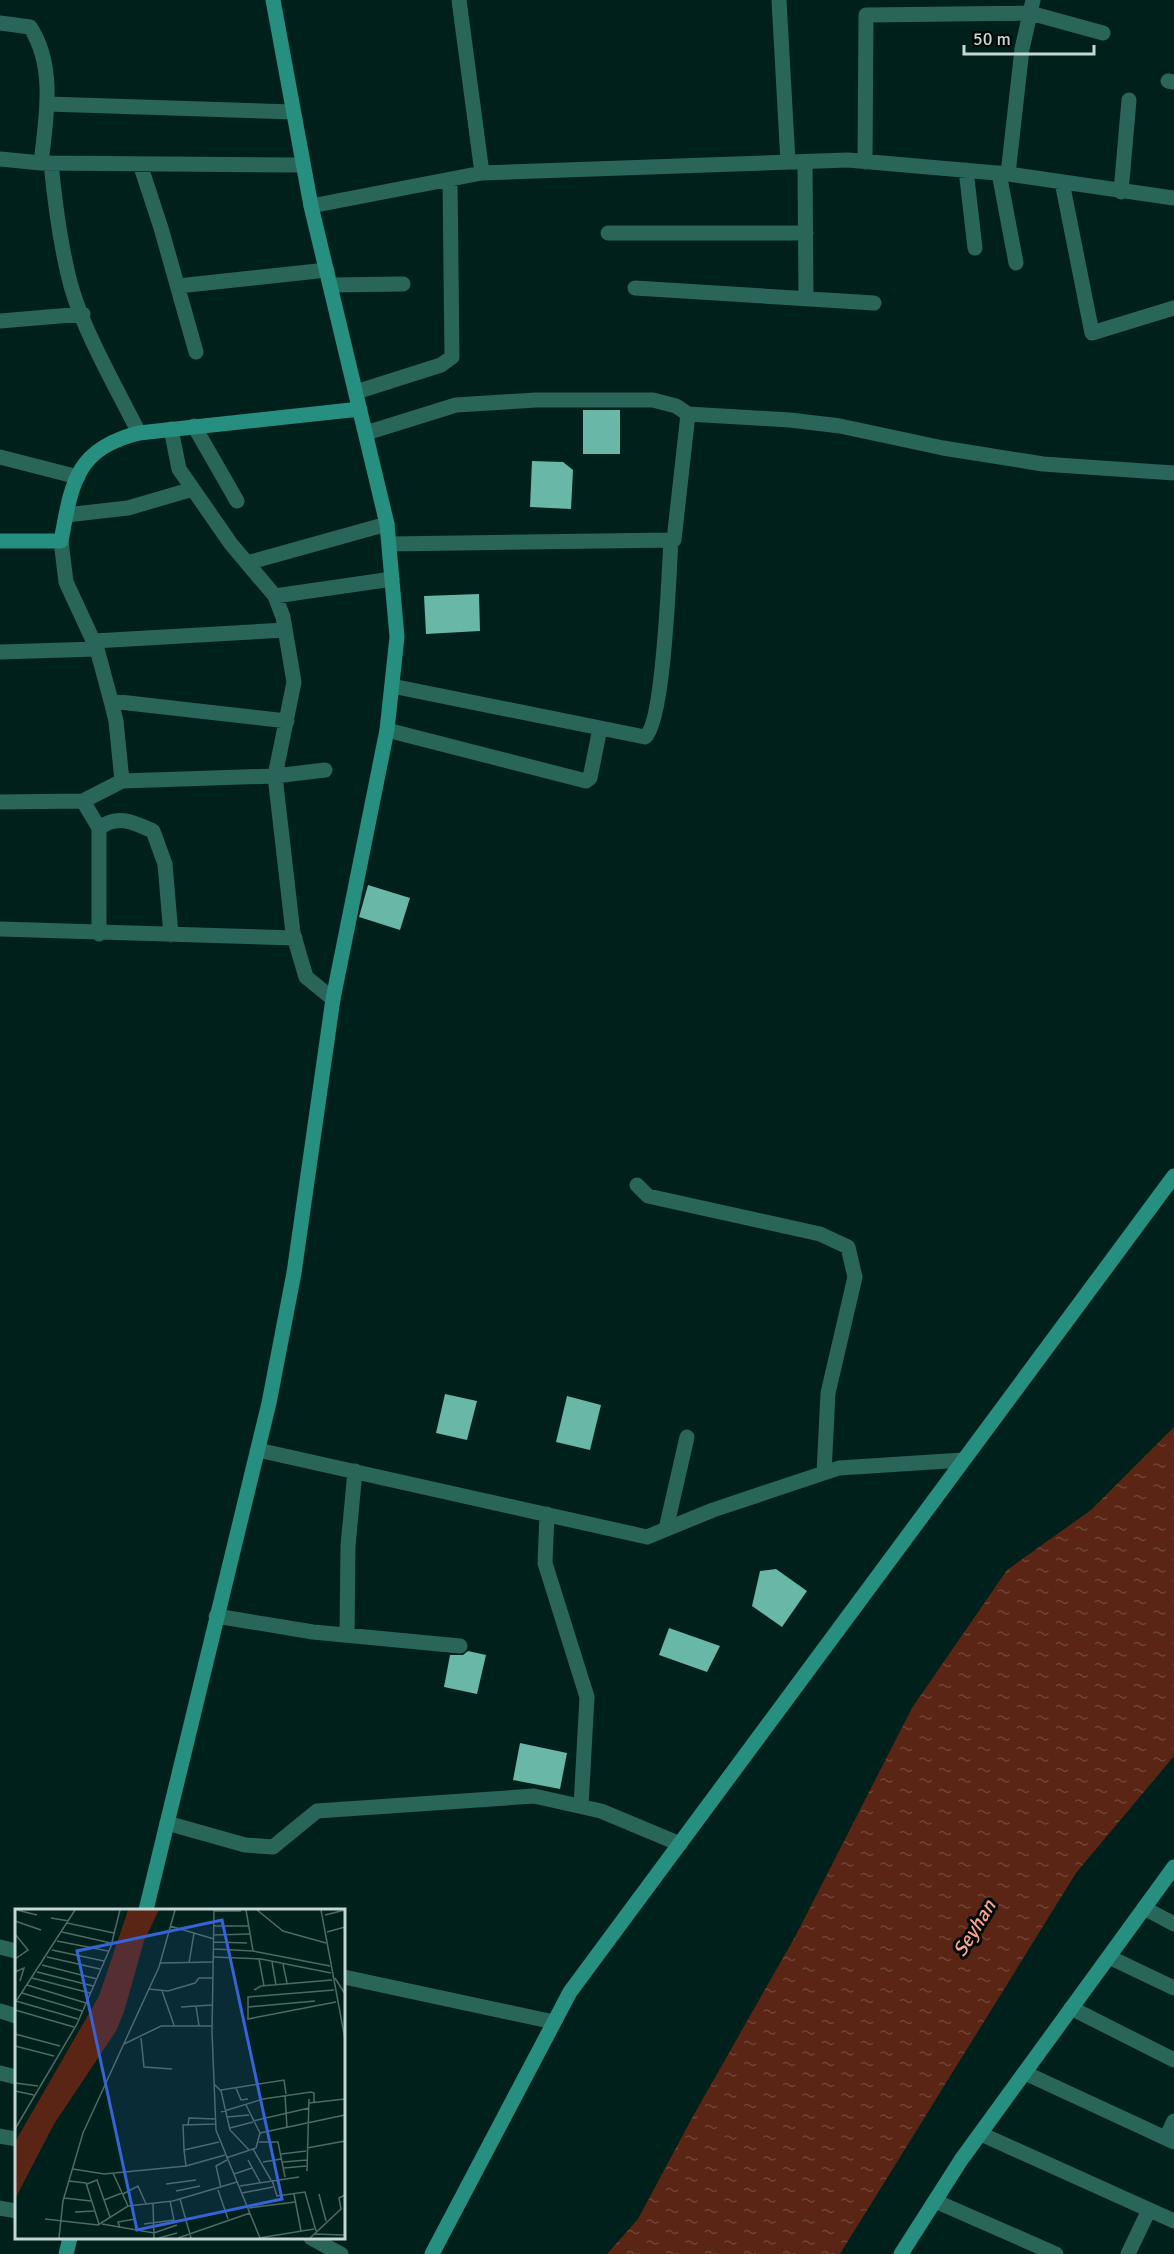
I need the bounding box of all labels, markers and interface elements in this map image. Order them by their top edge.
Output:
scale bar [964,18,1094,56]
text: 50 m [973,28,1011,50]
water label: Seyhan [947,1894,1002,1961]
inset map [15,1909,345,2239]

